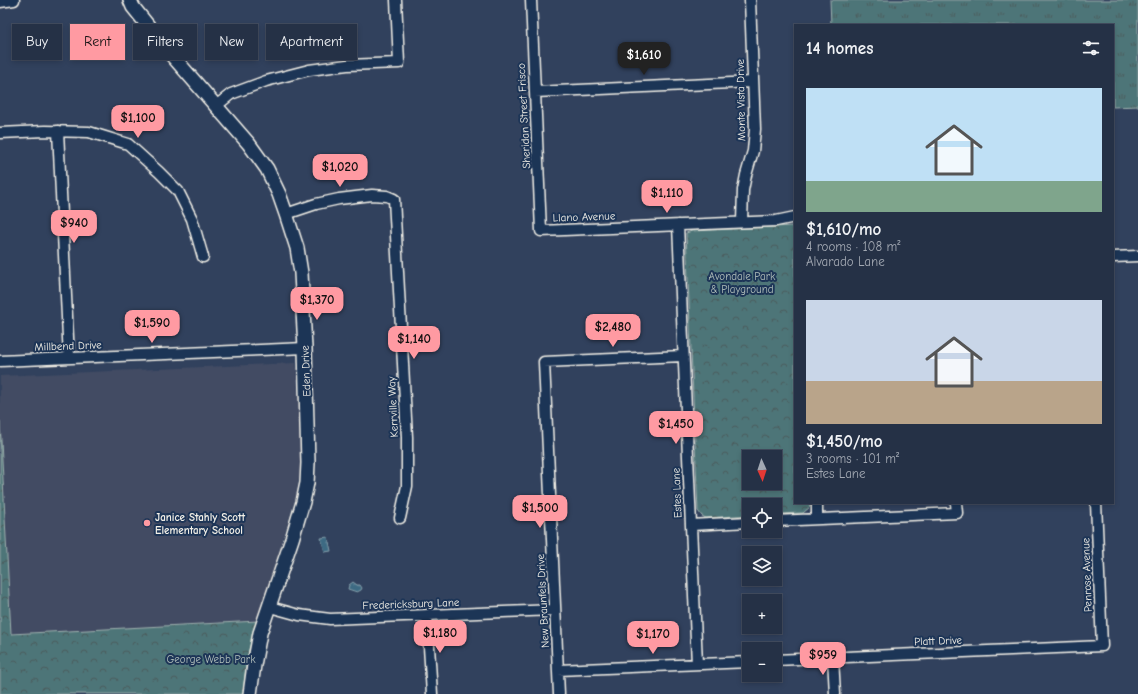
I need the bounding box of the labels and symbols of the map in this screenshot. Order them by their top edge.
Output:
pin: $1,610 [611,42,677,76]
street label: Monte Vista Drive [734,58,748,141]
street label: Sheridan Street Frisco [515,63,533,169]
pin: $1,100 [105,105,171,139]
pin: $1,020 [307,154,373,188]
pin: $1,110 [634,180,700,214]
street label: Llano Avenue [552,209,616,225]
pin: $940 [50,210,98,244]
park label: Avondale Park & Playground [709,270,776,296]
pin: $1,370 [284,287,350,321]
pin: $1,590 [119,310,185,344]
pin: $2,480 [580,314,646,348]
pin: $1,140 [381,326,447,360]
street label: Millbend Drive [34,338,102,354]
street label: Eden Drive [299,345,313,397]
street label: Kerrville Way [385,376,401,438]
pin: $1,450 [643,411,709,445]
north arrow [742,450,782,490]
street label: Estes Lane [670,467,684,518]
pin: $1,500 [507,495,573,529]
place label: Janice Stahly Scott Elementary School [155,511,246,537]
marker: Janice Stahly Scott Elementary School [142,518,152,528]
street label: Penrose Avenue [1079,537,1095,612]
street label: New Braunfels Drive [534,553,552,648]
street label: Fredericksburg Lane [362,596,460,612]
pin: $1,180 [407,620,473,654]
pin: $1,170 [620,621,686,655]
street label: Platt Drive [914,634,963,648]
pin: $959 [799,642,847,676]
park label: George Webb Park [166,653,256,666]

